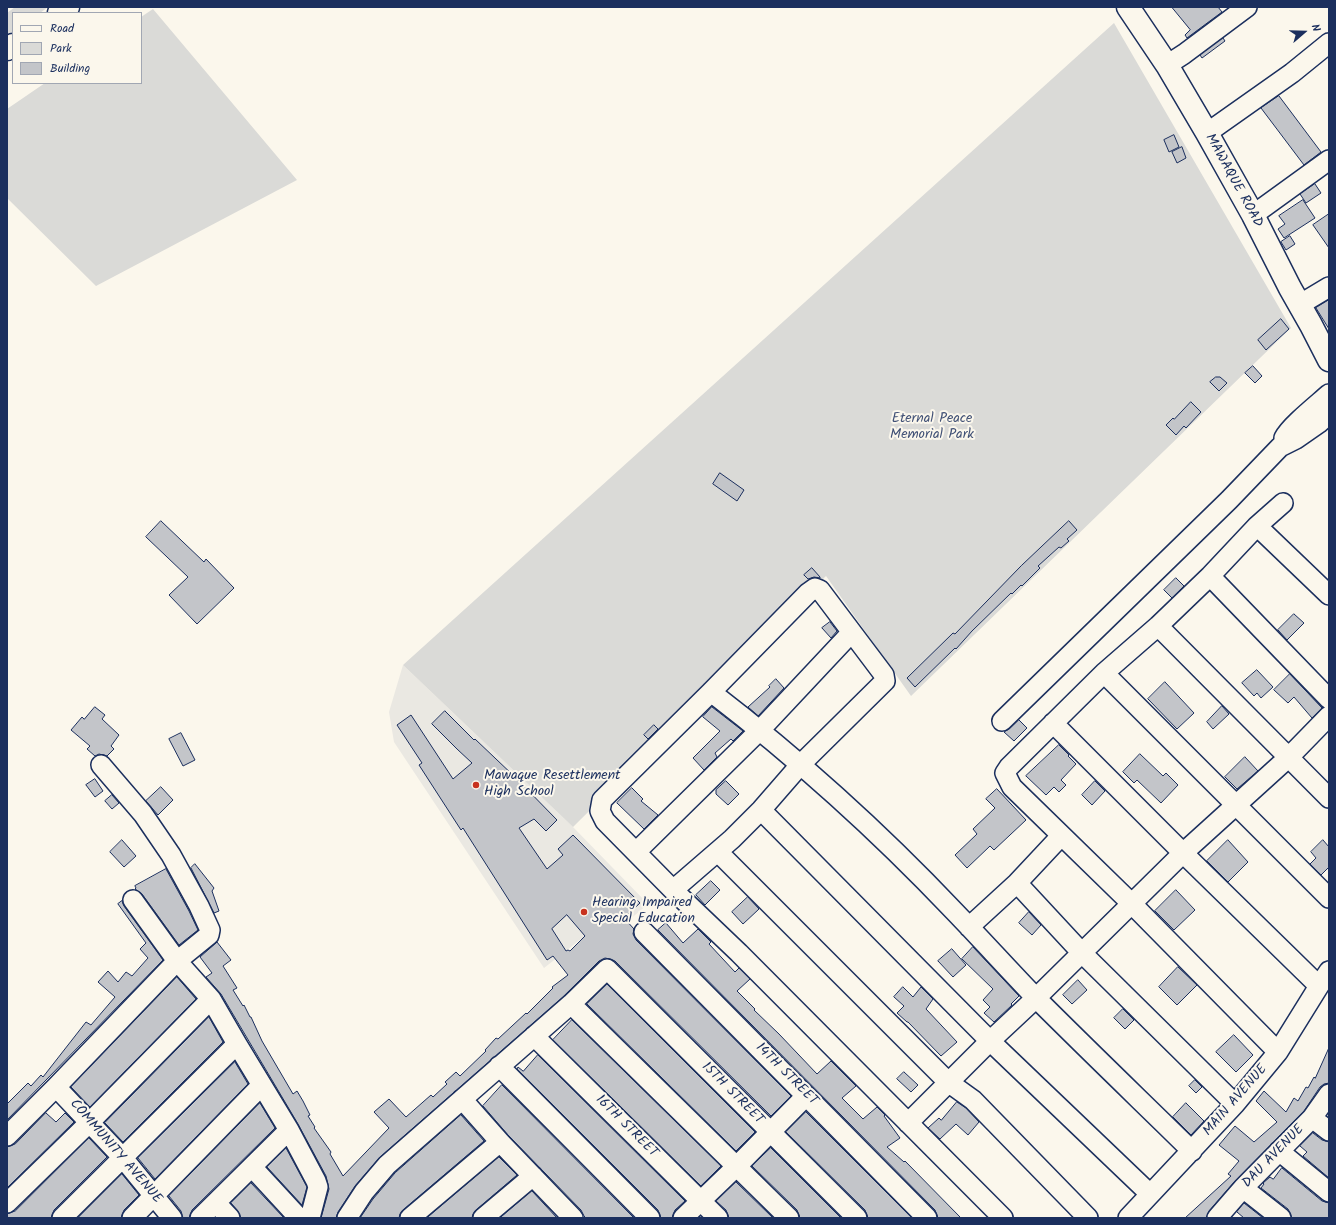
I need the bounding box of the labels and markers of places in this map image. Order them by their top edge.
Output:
place label: Mawaque Resettlement High School [484,769,621,802]
marker: Mawaque Resettlement High School [471,780,481,790]
place label: Hearing Impaired Special Education [592,896,695,928]
marker: Hearing Impaired Special Education [579,907,589,917]

